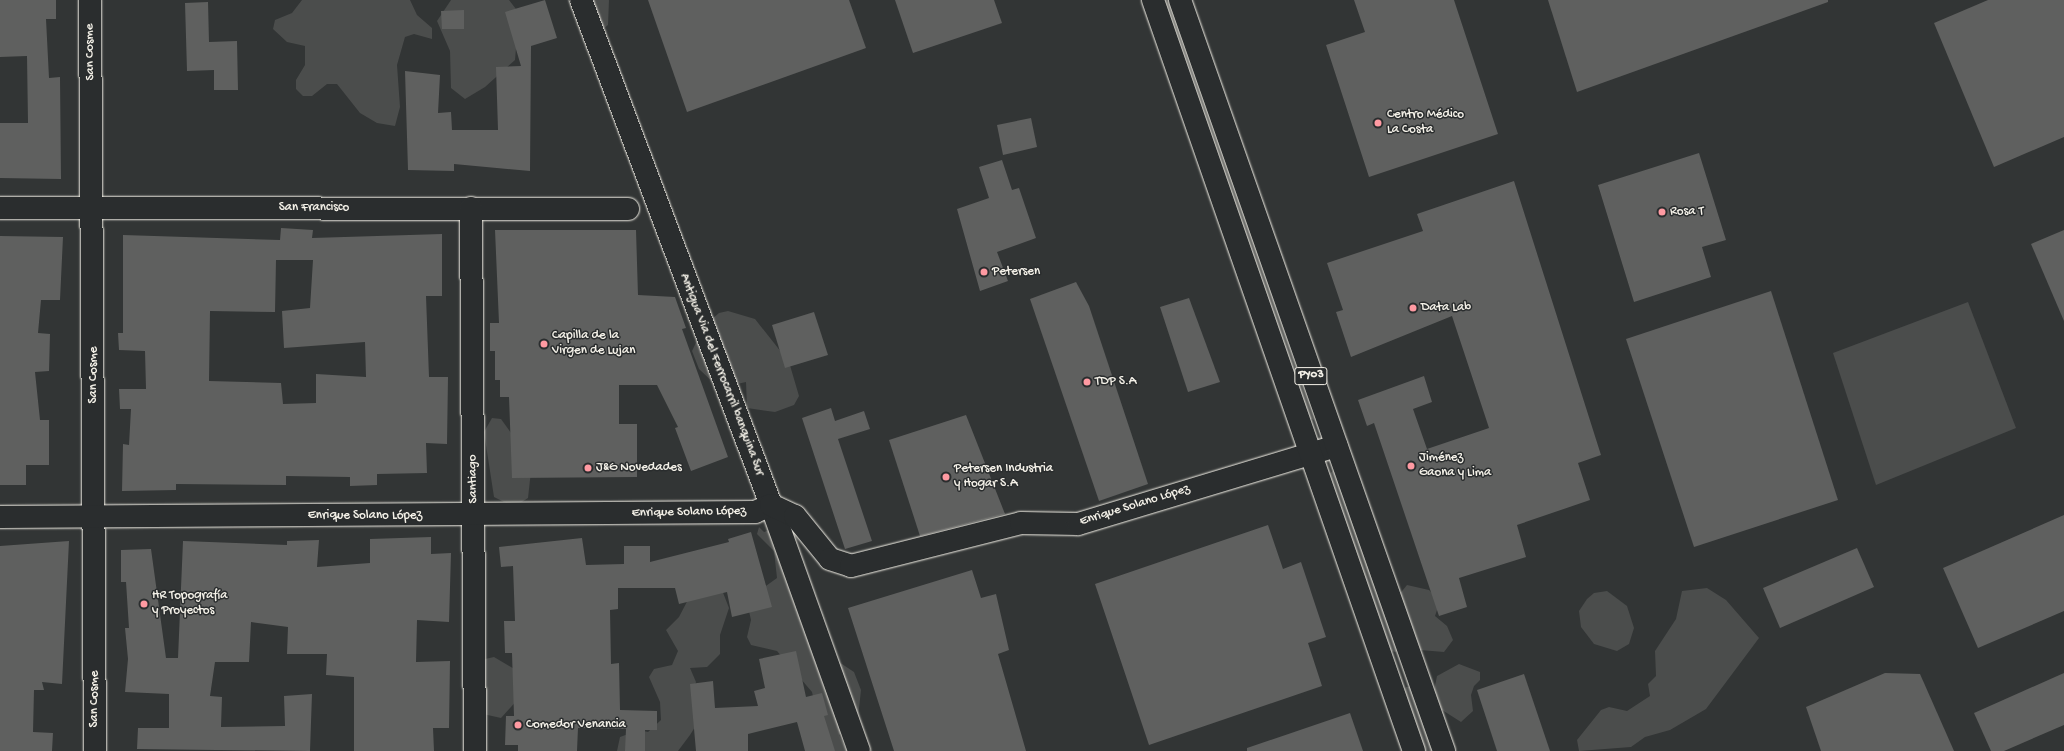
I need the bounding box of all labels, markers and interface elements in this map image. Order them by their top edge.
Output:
street label: San Cosme [83,23,99,81]
place label: Centro Médico La Costa [1387,108,1464,139]
marker: Centro Médico La Costa [1372,117,1384,129]
street label: San Francisco [279,200,349,216]
place label: Rosa T [1670,204,1704,220]
marker: Rosa T [1657,207,1667,217]
place label: Petersen [992,264,1040,280]
marker: Petersen [979,267,989,277]
street label: Antigua Via del Ferrocarril banquina Sur [675,272,767,478]
place label: Data Lab [1421,300,1471,316]
marker: Data Lab [1408,303,1418,313]
place label: Capilla de la Virgen de Lujan [552,329,635,360]
marker: Capilla de la Virgen de Lujan [539,339,549,349]
street label: San Cosme [86,346,102,404]
road number: PY03 [1294,366,1328,386]
place label: TDP S.A [1095,374,1137,390]
marker: TDP S.A [1082,377,1092,387]
place label: Jiménez Gaona y Lima [1419,451,1491,482]
street label: Santiago [466,454,482,504]
place label: J&G Novedades [596,460,682,476]
marker: Jiménez Gaona y Lima [1406,461,1416,471]
place label: Petersen Industria y Hogar S.A [954,462,1053,493]
marker: J&G Novedades [583,463,593,473]
marker: Petersen Industria y Hogar S.A [941,472,951,482]
street label: Enrique Solano López [1078,482,1192,530]
street label: Enrique Solano López [632,504,746,522]
street label: Enrique Solano López [308,508,422,524]
place label: HR Topografía y Proyectos [152,589,227,620]
marker: HR Topografía y Proyectos [139,599,149,609]
street label: San Cosme [87,670,103,728]
place label: Comedor Venancia [526,717,626,733]
marker: Comedor Venancia [513,720,523,730]

